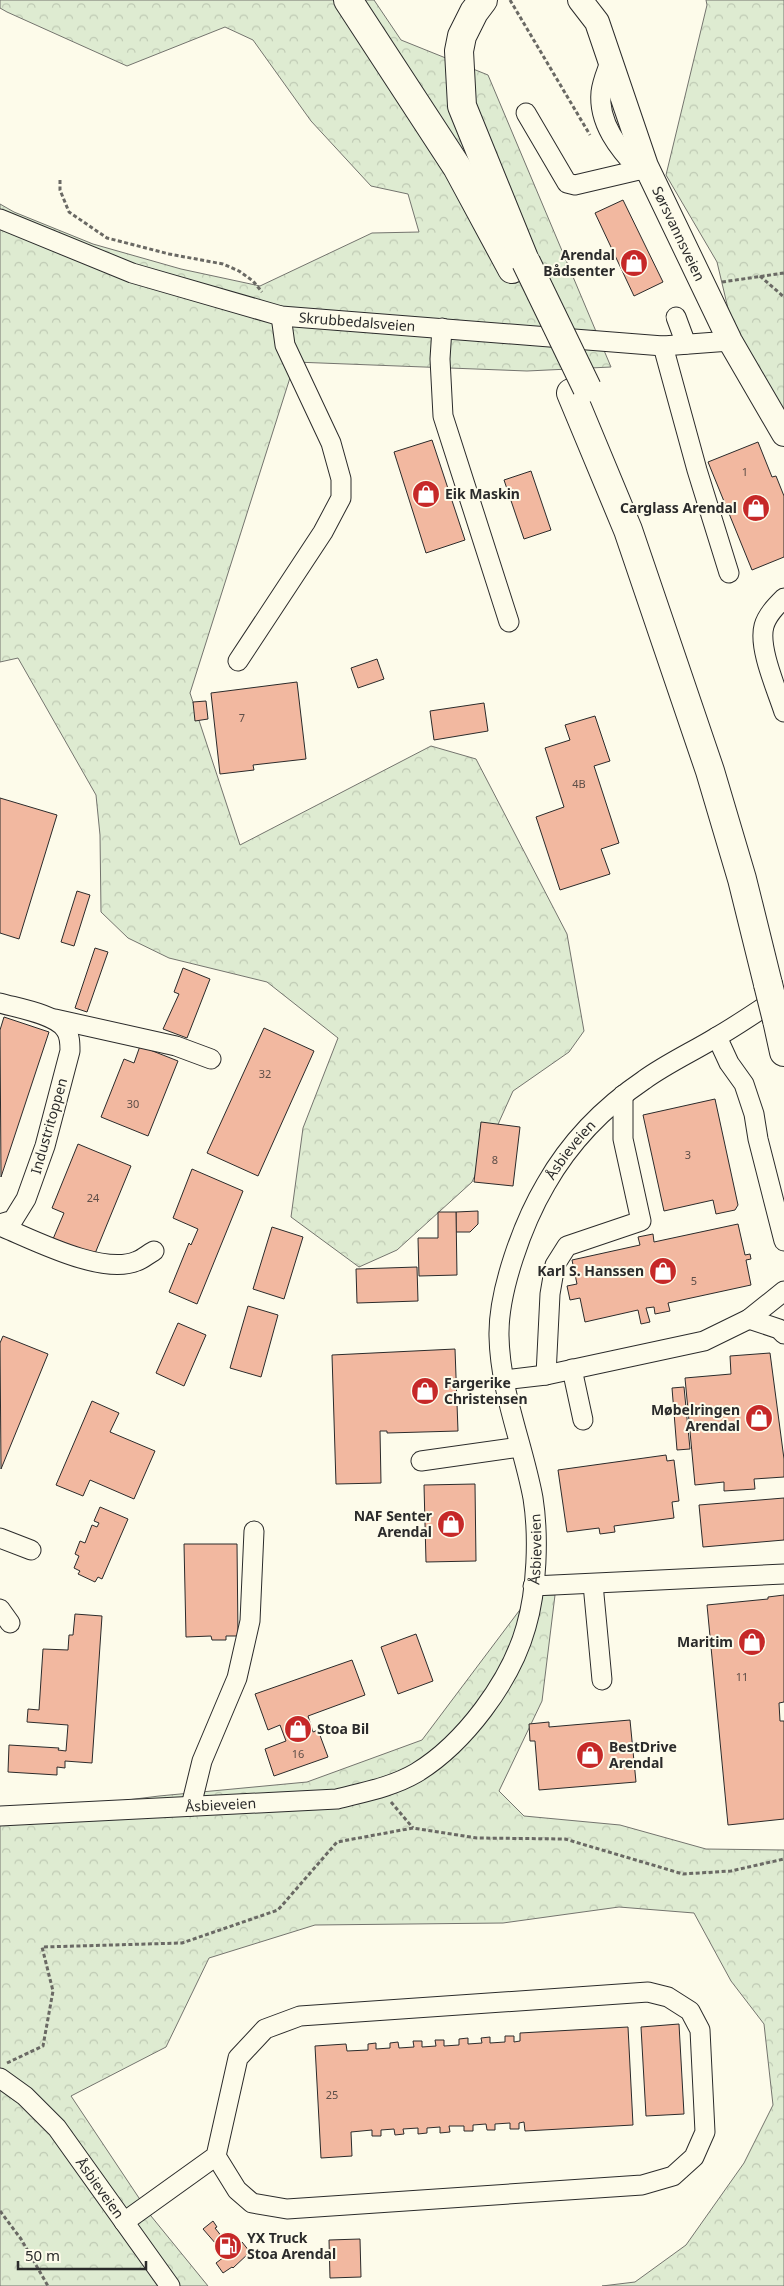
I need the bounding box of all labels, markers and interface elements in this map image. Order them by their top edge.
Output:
street label: Sørsvannsveien [648,183,710,284]
place label: Arendal Bådsenter [543,245,616,280]
shop icon: Arendal Bådsenter [619,248,649,278]
street label: Skrubbedalsveien [298,307,416,336]
house number: 1 [742,464,748,479]
shop icon: Eik Maskin [411,479,441,509]
place label: Eik Maskin [445,484,520,503]
shop icon: Carglass Arendal [741,493,771,523]
place label: Carglass Arendal [620,498,737,517]
house number: 7 [239,710,245,725]
house number: 4B [572,776,586,791]
house number: 32 [259,1066,271,1081]
street label: Industritoppen [26,1076,71,1176]
house number: 30 [127,1096,139,1111]
street label: Åsbieveien [541,1116,599,1183]
house number: 3 [685,1147,691,1162]
house number: 8 [492,1152,498,1167]
house number: 24 [87,1190,100,1205]
shop icon: Karl S. Hanssen [648,1256,678,1286]
place label: Karl S. Hanssen [537,1261,644,1280]
house number: 5 [691,1273,697,1288]
place label: Fargerike Christensen [444,1373,528,1408]
shop icon: Fargerike Christensen [410,1376,440,1406]
place label: Møbelringen Arendal [651,1400,740,1435]
shop icon: Møbelringen Arendal [744,1403,774,1433]
place label: NAF Senter Arendal [354,1506,433,1541]
shop icon: NAF Senter Arendal [436,1509,466,1539]
street label: Åsbieveien [524,1513,545,1585]
shop icon: Maritim [737,1627,767,1657]
place label: Maritim [677,1632,733,1651]
house number: 11 [736,1669,748,1684]
shop icon: Stoa Bil [283,1714,313,1744]
place label: Stoa Bil [317,1719,369,1738]
place label: BestDrive Arendal [609,1737,677,1772]
shop icon: BestDrive Arendal [575,1740,605,1770]
house number: 16 [292,1746,304,1761]
street label: Åsbieveien [185,1793,257,1816]
house number: 25 [326,2087,338,2102]
street label: Åsbieveien [72,2154,129,2222]
place label: YX Truck Stoa Arendal [247,2228,336,2263]
fuel station icon: YX Truck Stoa Arendal [213,2231,243,2261]
scale bar [18,2238,145,2270]
text: 50 m [25,2245,60,2265]

